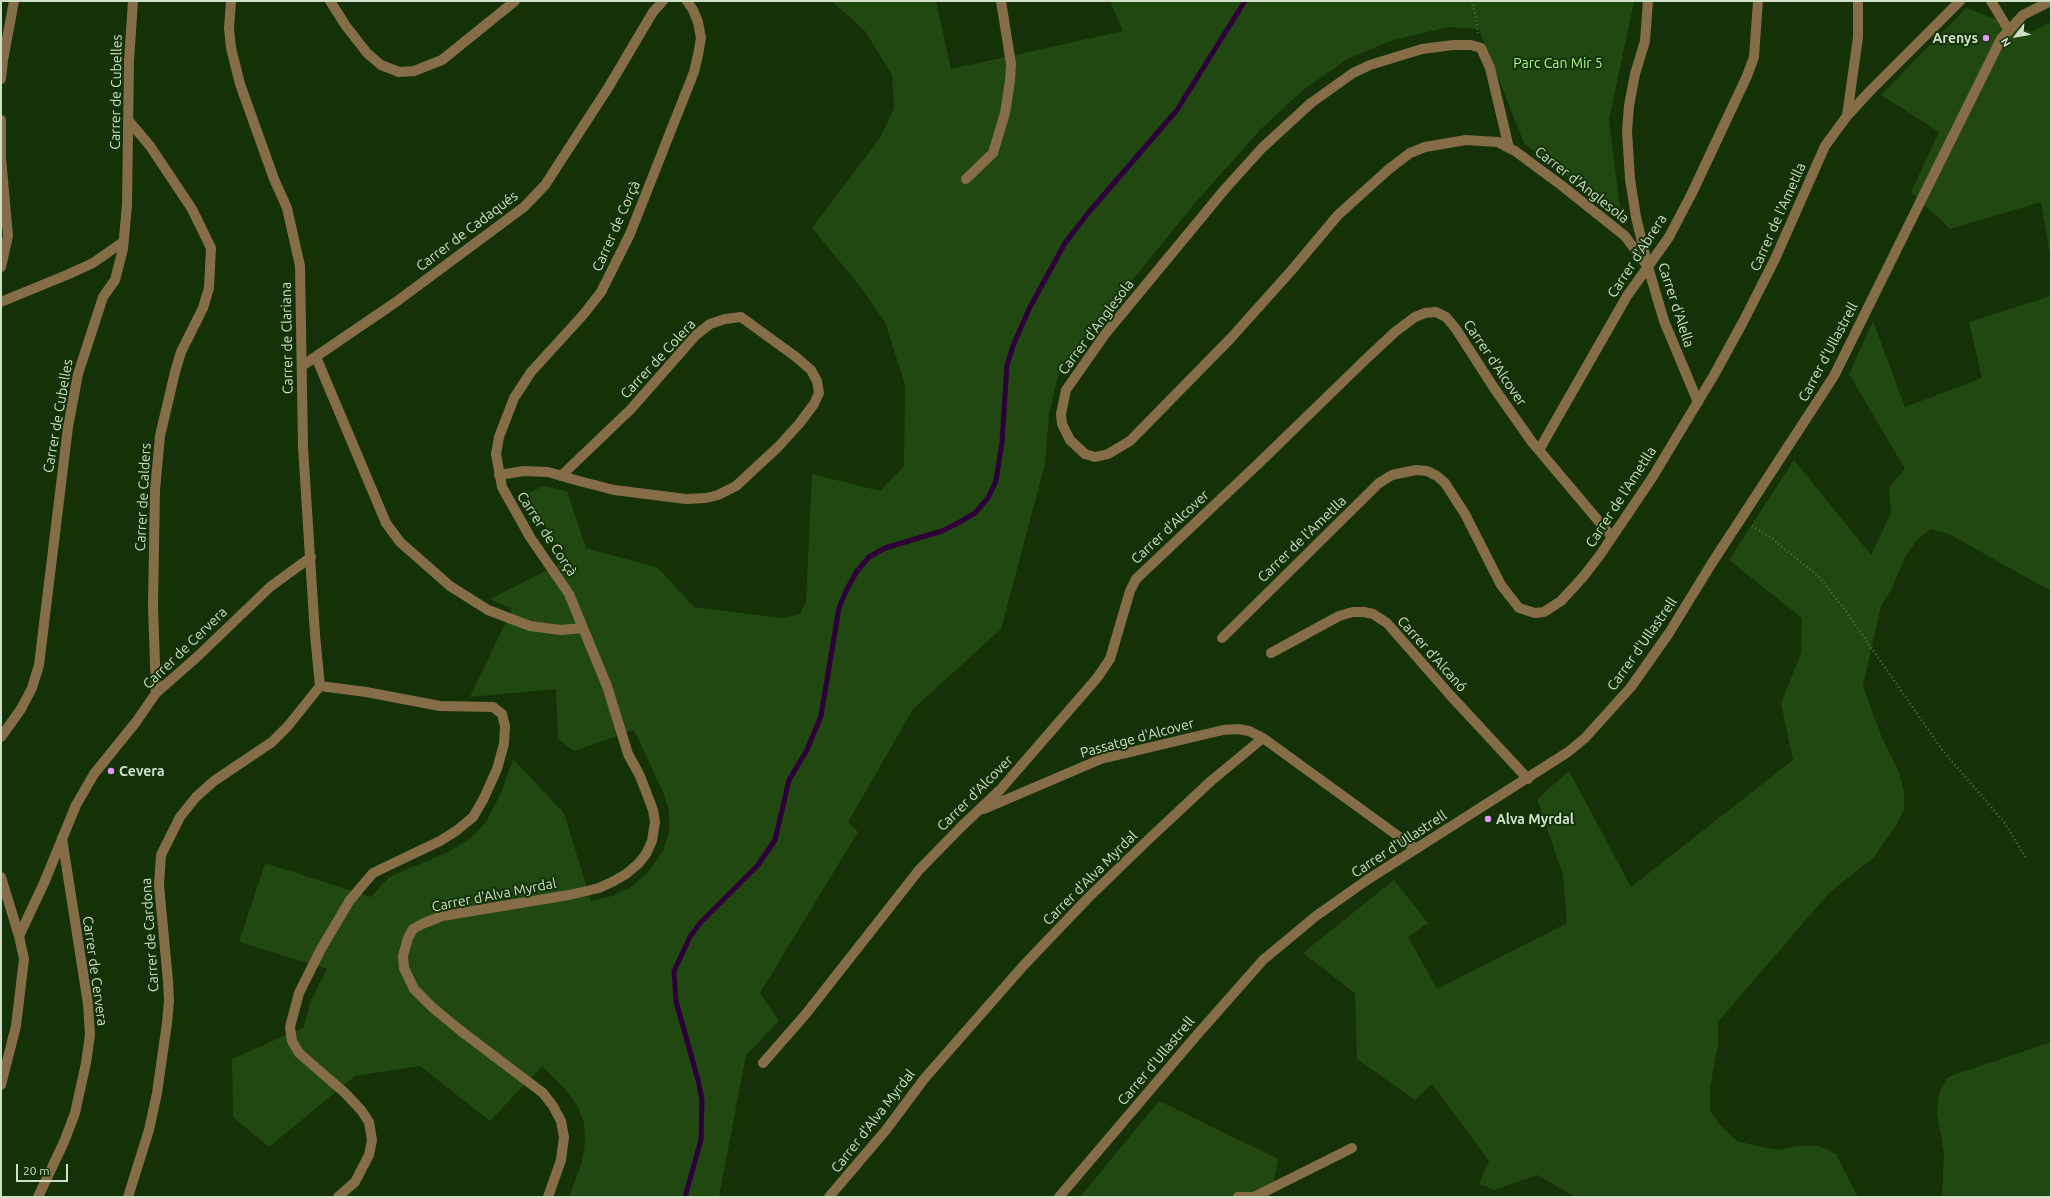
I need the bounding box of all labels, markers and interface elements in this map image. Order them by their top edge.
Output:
north arrow [1996,16,2036,56]
place label: Arenys [1932,30,1978,46]
marker: Arenys [1981,33,1991,43]
street label: Carrer de Cubelles [107,34,125,150]
text: N [1998,36,2013,49]
park label: Parc Can Mir 5 [1513,55,1603,71]
street label: Carrer d'Anglesola [1532,143,1632,227]
street label: Carrer de l'Ametlla [1747,160,1809,274]
street label: Carrer de Corçà [589,178,643,274]
street label: Carrer de Cadaqués [413,187,521,275]
street label: Carrer d'Abrera [1604,211,1670,301]
street label: Carrer d'Alella [1654,260,1698,350]
street label: Carrer d'Anglesola [1055,276,1137,378]
street label: Carrer de Clariana [278,282,296,394]
street label: Carrer d'Ullastrell [1795,299,1861,405]
street label: Carrer de Colera [617,316,699,402]
street label: Carrer d'Alcover [1460,317,1530,409]
street label: Carrer de Cubelles [40,358,76,474]
street label: Carrer de Calders [132,442,154,552]
street label: Carrer de l'Ametlla [1582,443,1660,551]
street label: Carrer d'Alcover [1128,487,1212,567]
street label: Carrer de Corçà [513,489,581,579]
street label: Carrer de l'Ametlla [1254,492,1350,586]
street label: Carrer d'Ullastrell [1604,594,1680,694]
street label: Carrer de Cervera [139,604,231,692]
street label: Carrer d'Alcanó [1394,613,1470,695]
street label: Passatge d'Alcover [1078,715,1196,761]
street label: Carrer d'Alcover [934,752,1016,834]
place label: Cevera [119,763,165,779]
marker: Cevera [106,766,116,776]
street label: Carrer d'Ullastrell [1348,807,1450,881]
place label: Alva Myrdal [1496,811,1574,827]
marker: Alva Myrdal [1483,814,1493,824]
street label: Carrer d'Alva Myrdal [1039,827,1141,929]
street label: Carrer d'Alva Myrdal [430,875,558,915]
street label: Carrer de Cardona [138,877,162,993]
street label: Carrer de Cervera [79,915,111,1027]
street label: Carrer d'Ullastrell [1114,1013,1198,1109]
street label: Carrer d'Alva Myrdal [827,1066,919,1176]
scale bar [18,1156,70,1182]
text: 20 m [23,1164,50,1177]

